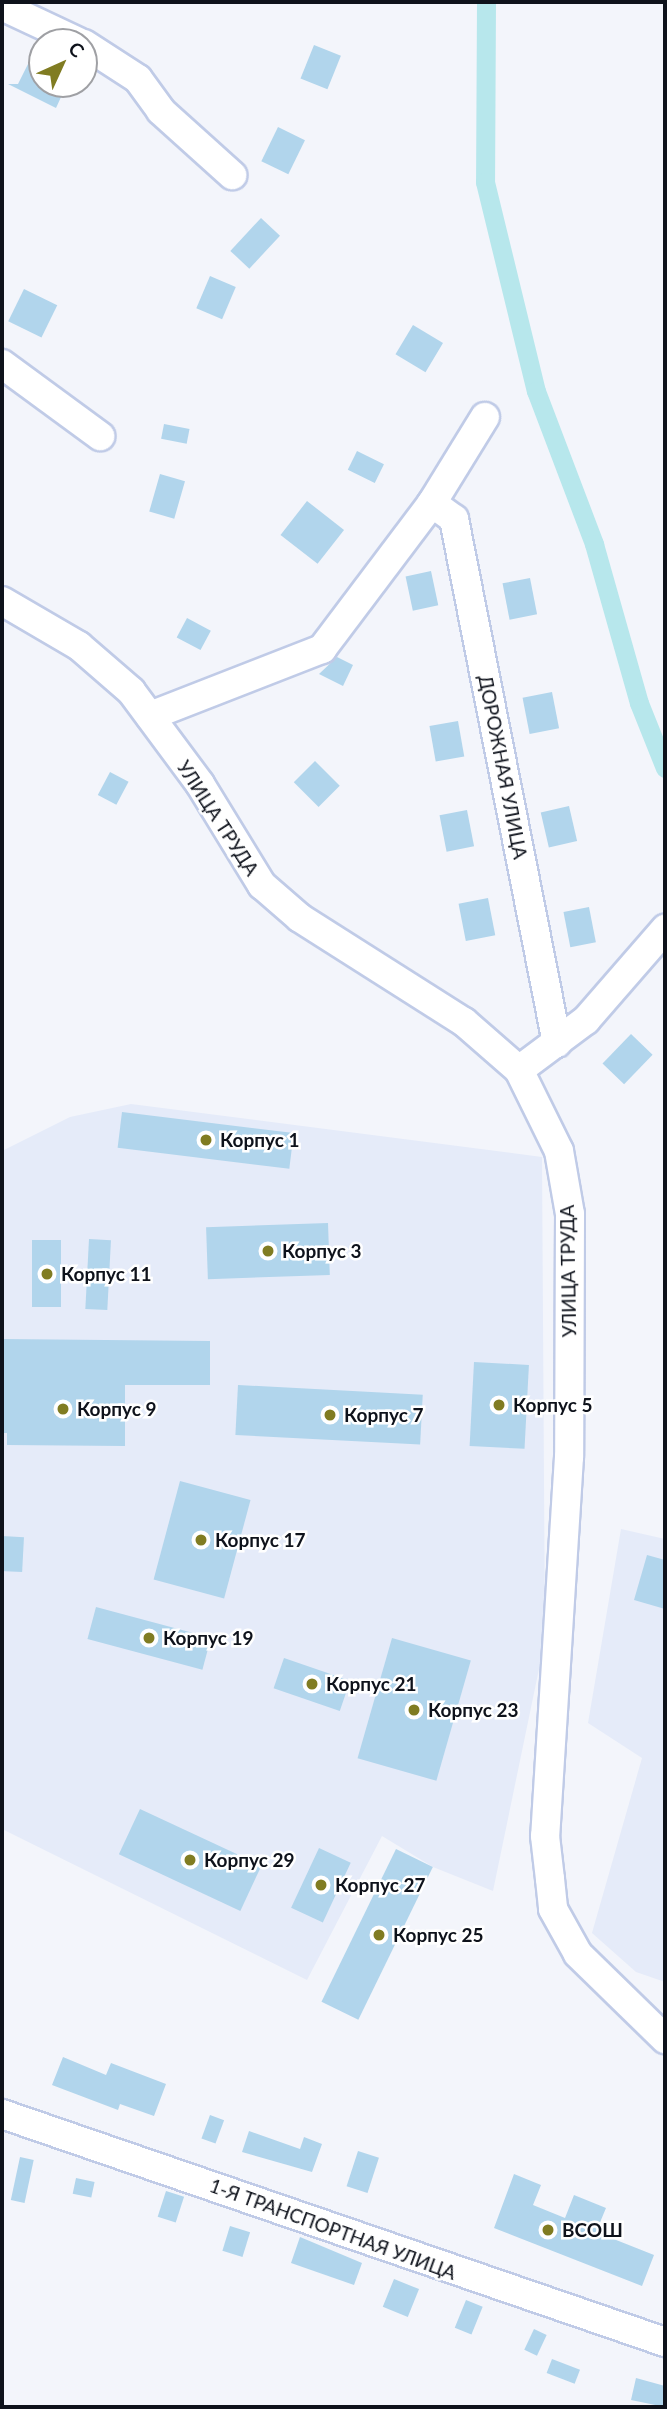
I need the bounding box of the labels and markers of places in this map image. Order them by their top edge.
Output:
place label: Корпус 1 [220,1129,300,1151]
marker: Корпус 1 [198,1132,214,1148]
place label: Корпус 3 [282,1240,362,1262]
marker: Корпус 3 [260,1243,276,1259]
place label: Корпус 11 [61,1263,152,1285]
marker: Корпус 11 [39,1266,55,1282]
place label: Корпус 5 [513,1394,593,1416]
marker: Корпус 5 [491,1397,507,1413]
place label: Корпус 9 [77,1398,157,1420]
marker: Корпус 9 [55,1401,71,1417]
place label: Корпус 7 [344,1404,424,1426]
marker: Корпус 7 [322,1407,338,1423]
place label: Корпус 17 [215,1529,306,1551]
marker: Корпус 17 [193,1532,209,1548]
place label: Корпус 19 [163,1627,254,1649]
marker: Корпус 19 [141,1630,157,1646]
place label: Корпус 21 [326,1673,417,1695]
marker: Корпус 21 [304,1676,320,1692]
place label: Корпус 23 [428,1699,519,1721]
marker: Корпус 23 [406,1702,422,1718]
place label: Корпус 29 [204,1849,295,1871]
marker: Корпус 29 [182,1852,198,1868]
place label: Корпус 27 [335,1874,426,1896]
marker: Корпус 27 [313,1877,329,1893]
place label: Корпус 25 [393,1924,484,1946]
marker: Корпус 25 [371,1927,387,1943]
place label: ВСОШ [562,2219,623,2241]
marker: ВСОШ [540,2222,556,2238]

